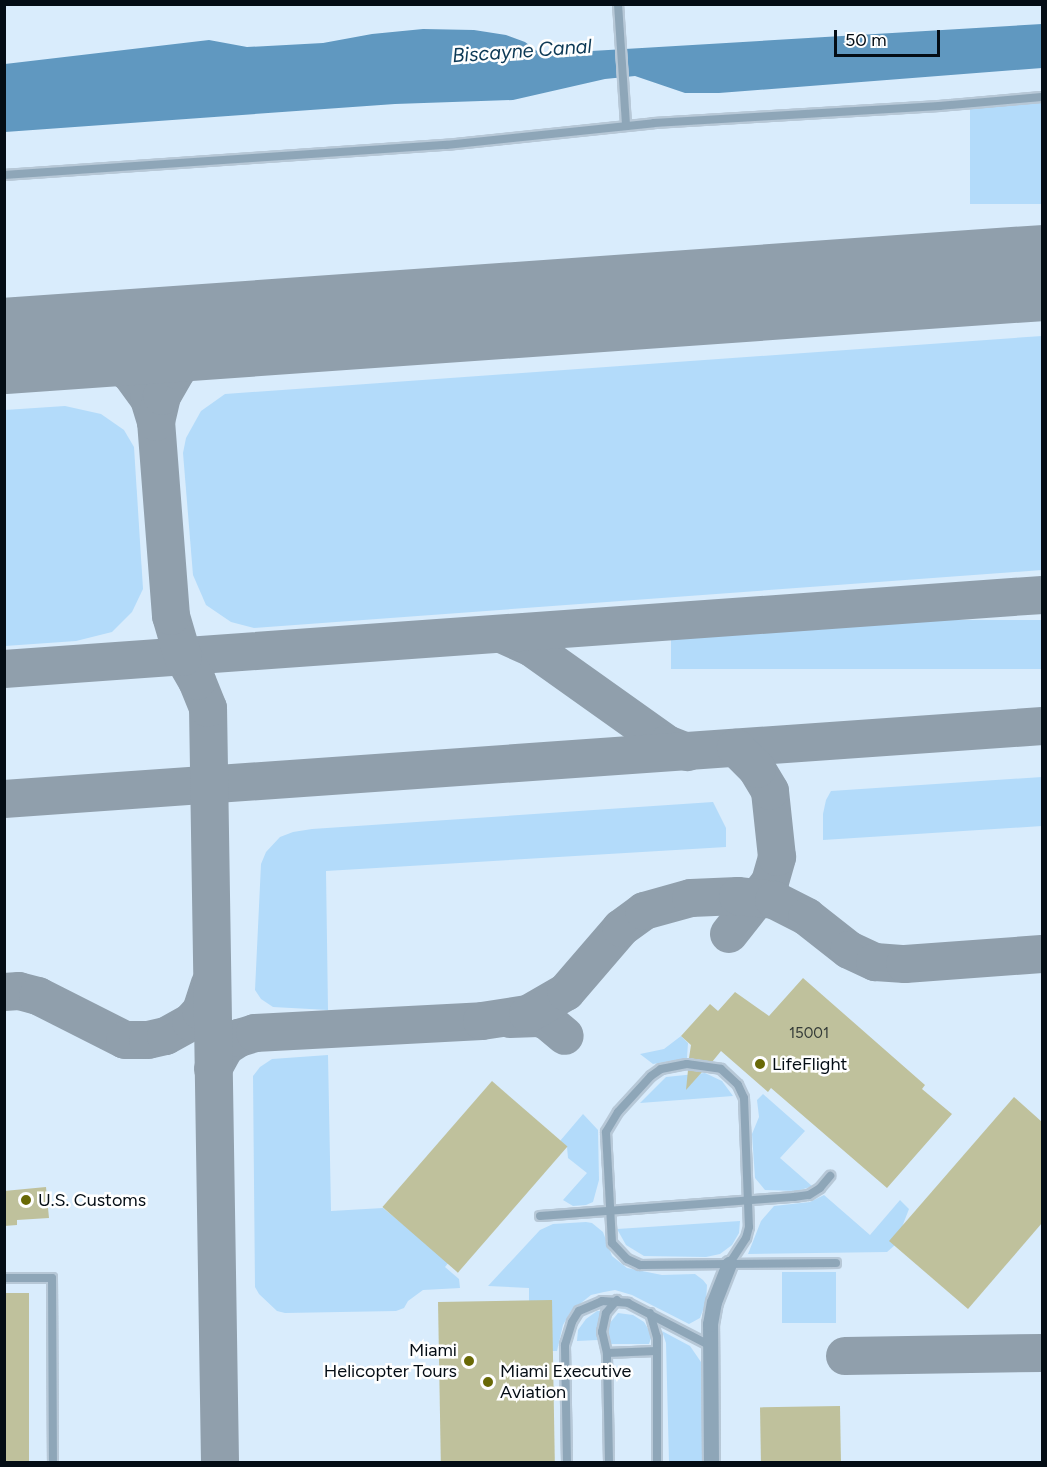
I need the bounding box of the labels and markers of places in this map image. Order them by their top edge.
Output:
place label: LifeFlight [772,1053,847,1075]
marker: LifeFlight [753,1057,767,1071]
place label: U.S. Customs [38,1189,146,1211]
marker: U.S. Customs [19,1193,33,1207]
place label: Miami Helicopter Tours [324,1340,457,1382]
marker: Miami Helicopter Tours [462,1354,476,1368]
place label: Miami Executive Aviation [500,1361,631,1404]
marker: Miami Executive Aviation [481,1375,495,1389]

